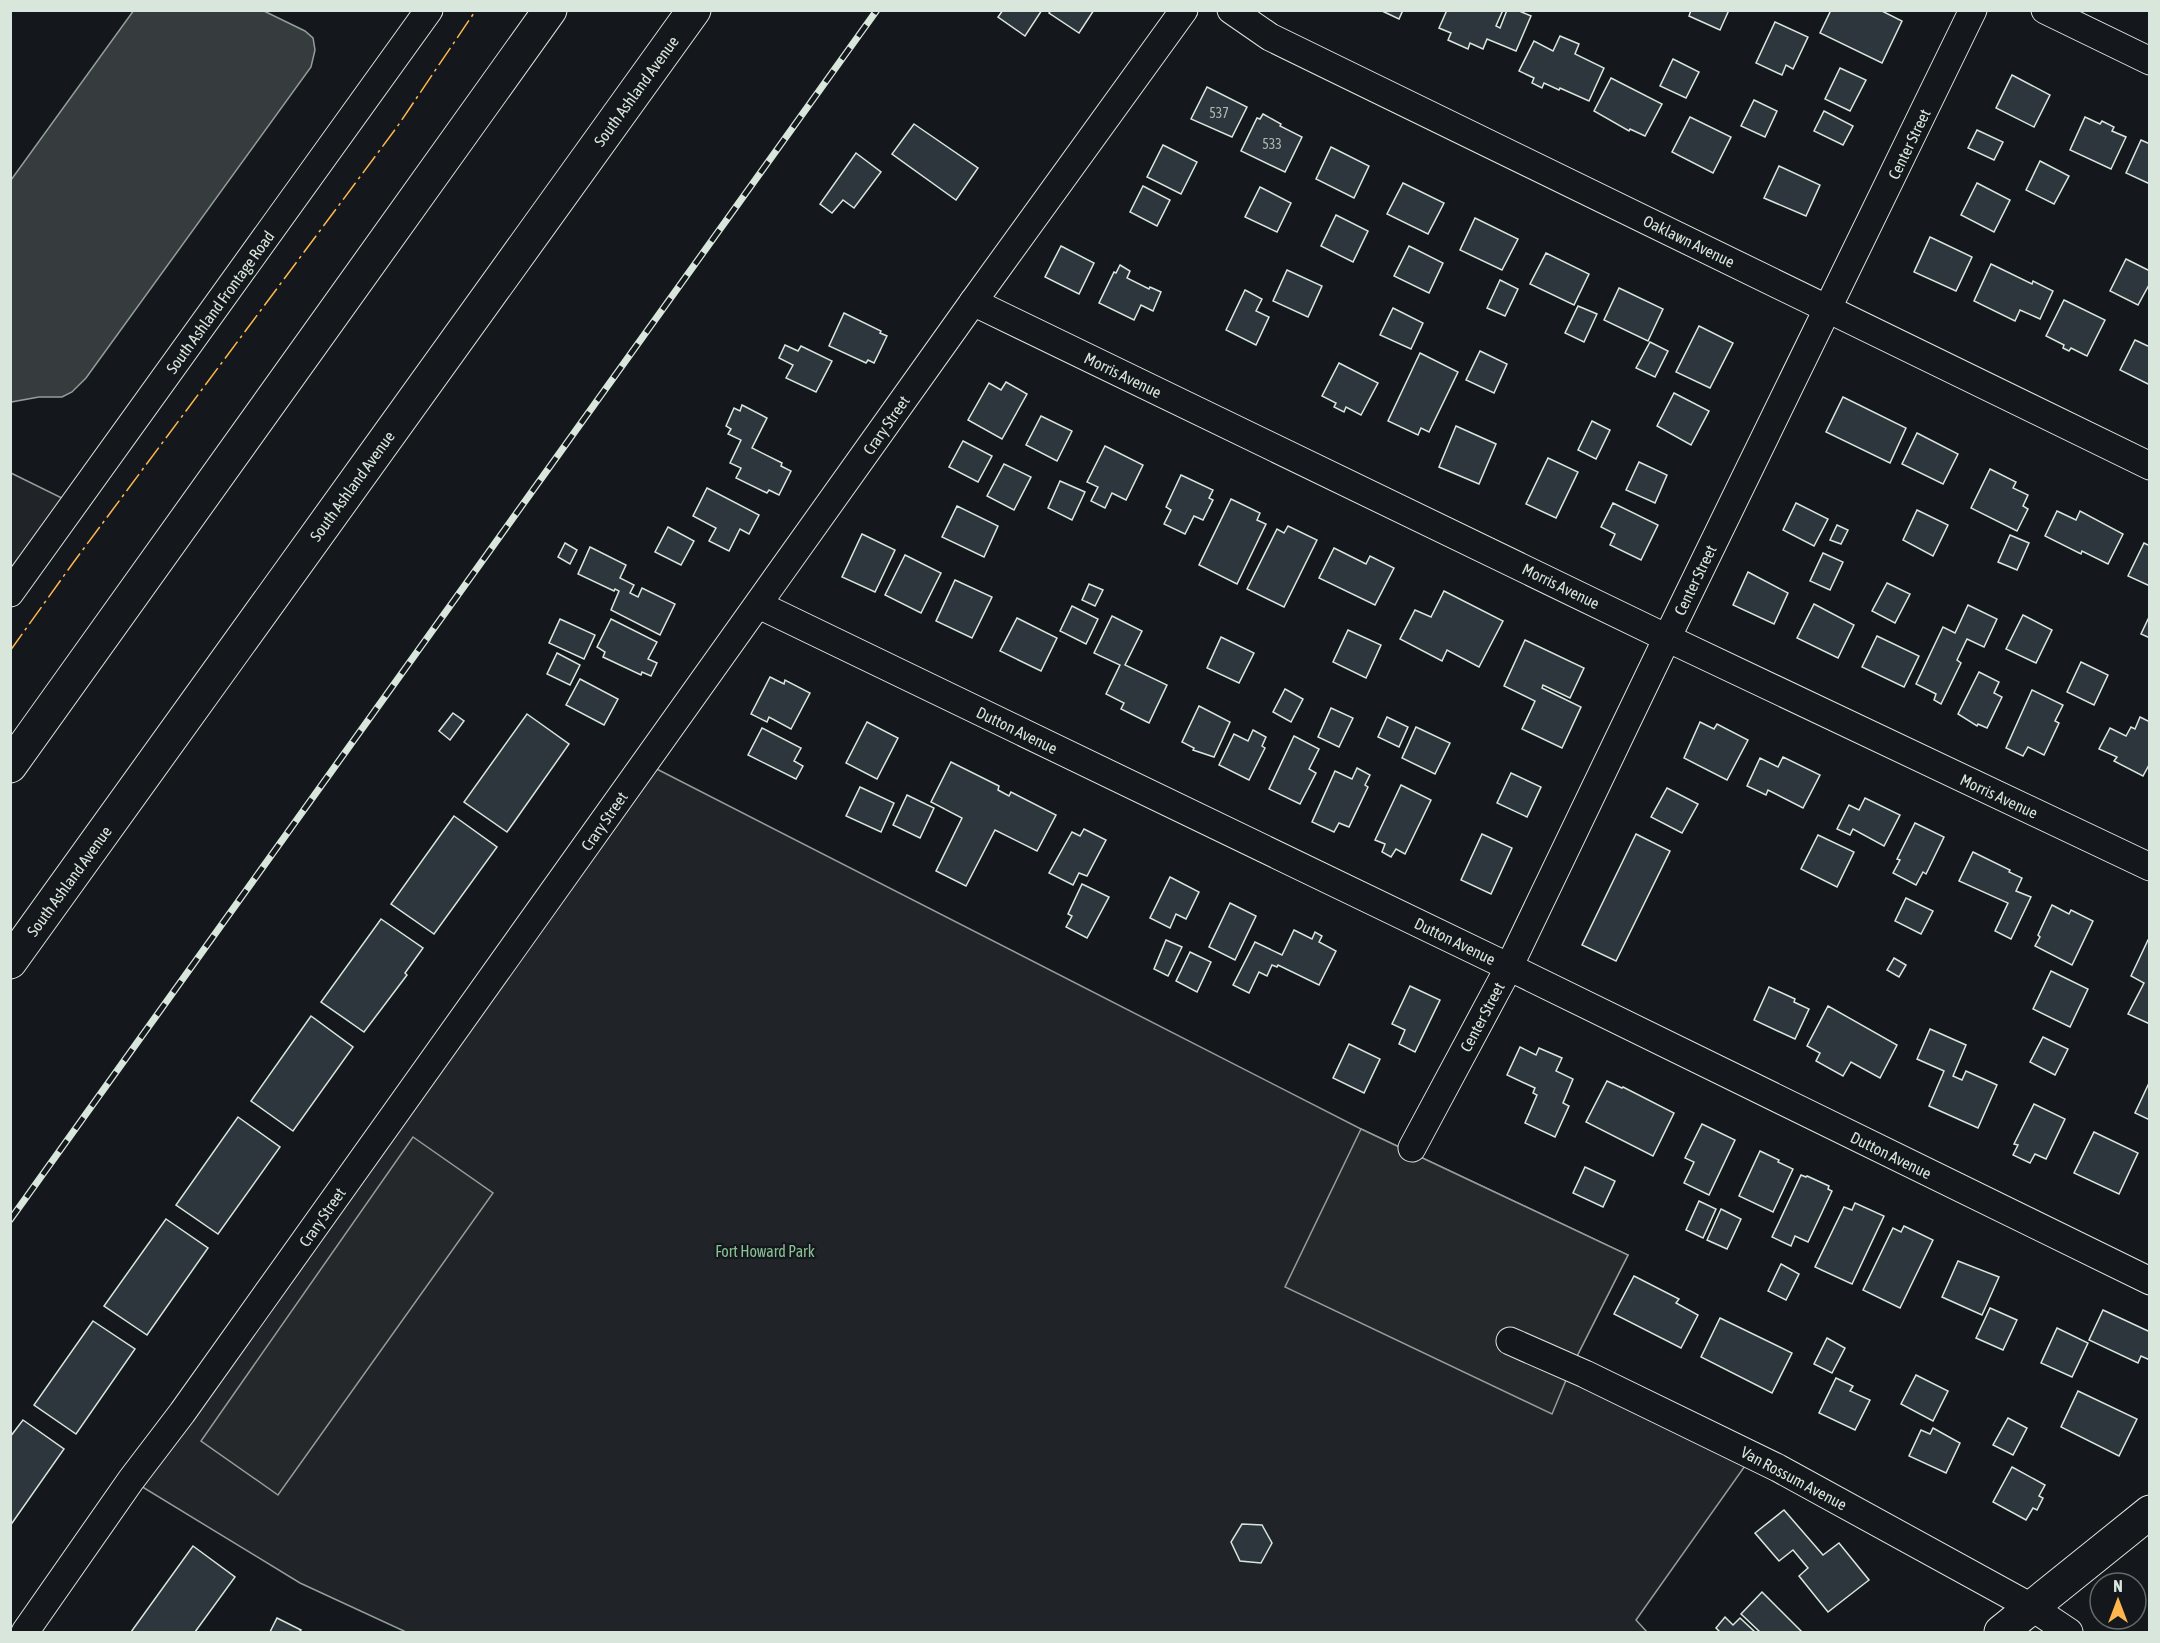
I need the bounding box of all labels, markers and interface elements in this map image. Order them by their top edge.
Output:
street label: South Ashland Avenue [590,33,682,149]
house number: 537 [1209,105,1229,121]
street label: Center Street [1884,106,1934,182]
house number: 533 [1262,136,1282,152]
street label: Oaklawn Avenue [1640,211,1738,271]
street label: South Ashland Frontage Road [162,227,279,377]
street label: Morris Avenue [1082,349,1164,401]
street label: Crary Street [859,392,914,458]
street label: South Ashland Avenue [306,428,398,544]
street label: Center Street [1670,542,1720,618]
street label: Morris Avenue [1520,560,1602,612]
street label: Dutton Avenue [974,703,1060,757]
street label: Morris Avenue [1957,770,2041,822]
street label: Crary Street [577,788,632,854]
street label: South Ashland Avenue [23,823,115,939]
street label: Dutton Avenue [1412,914,1498,968]
street label: Center Street [1456,979,1508,1055]
street label: Dutton Avenue [1848,1128,1934,1182]
street label: Crary Street [295,1184,350,1250]
park label: Fort Howard Park [715,1242,815,1260]
street label: Van Rossum Avenue [1738,1443,1850,1513]
north arrow [2088,1571,2148,1631]
text: N [2113,1577,2123,1595]

